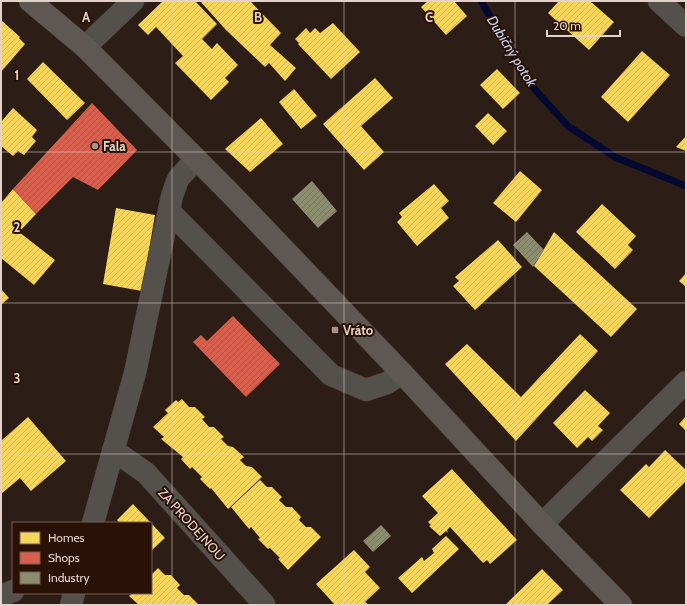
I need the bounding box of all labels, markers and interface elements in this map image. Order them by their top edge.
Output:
text: A [82,9,91,25]
text: B [254,9,262,25]
text: C [425,9,433,25]
water label: Dubičný potok [483,12,542,91]
scale bar [547,12,620,38]
text: 20 m [553,18,581,33]
text: 1 [15,67,19,83]
place label: Fala [103,138,126,154]
marker: Fala [90,141,100,151]
text: 2 [14,219,21,235]
place label: Vráto [343,322,374,338]
marker: Vráto [330,325,340,335]
text: 3 [13,370,21,386]
street label: ZA PRODEJNOU [155,484,229,564]
legend [12,522,152,594]
text: Homes [48,530,85,545]
text: Shops [48,550,80,565]
text: Industry [48,570,89,585]

